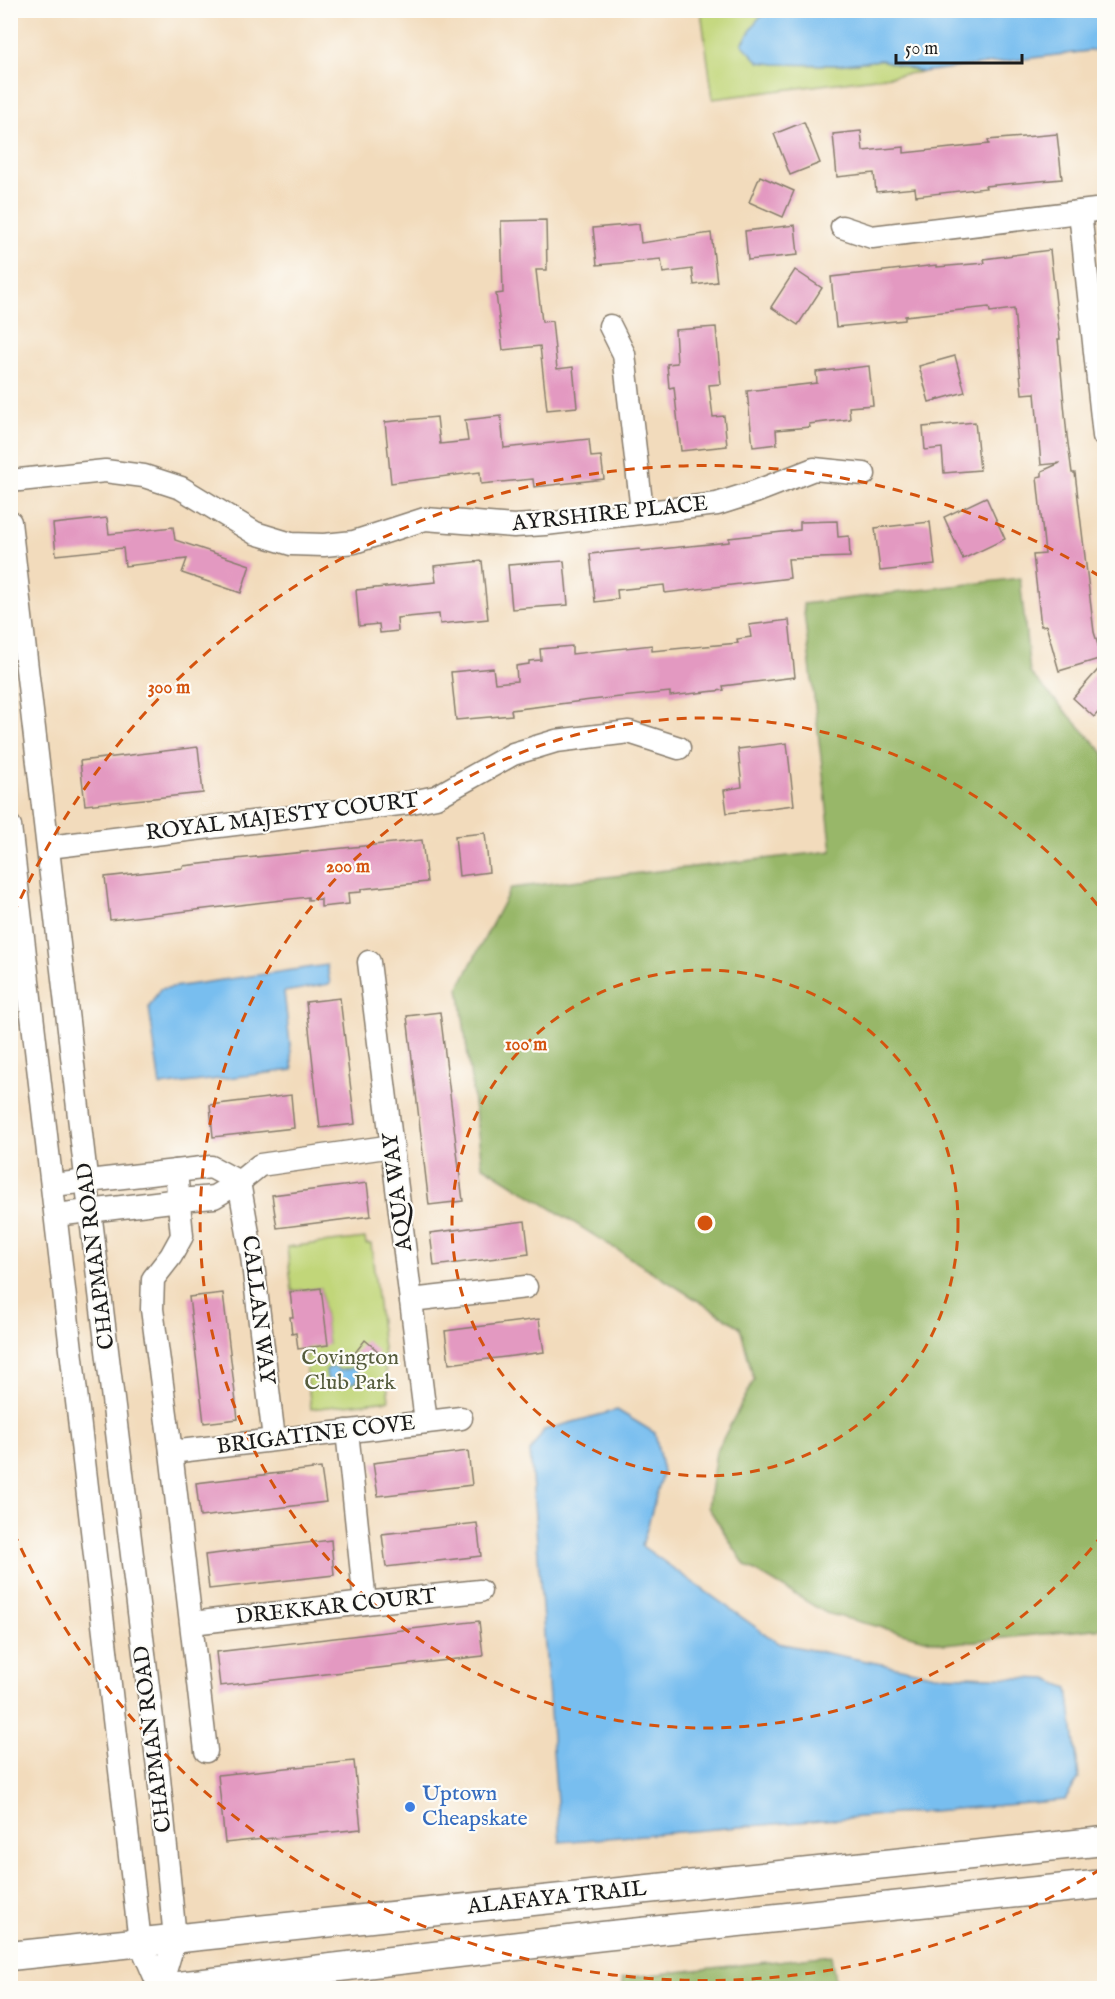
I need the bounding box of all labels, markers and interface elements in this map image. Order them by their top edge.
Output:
scale bar [896,27,1022,65]
text: 50 m [905,38,938,61]
street label: AYRSHIRE PLACE [510,490,709,538]
text: 300 m [148,677,190,700]
street label: ROYAL MAJESTY COURT [144,786,420,848]
text: 200 m [326,856,370,879]
text: 100 m [505,1034,547,1057]
street label: AQUA WAY [377,1130,419,1254]
street label: CHAPMAN ROAD [71,1161,121,1351]
centre of rings [695,1213,715,1233]
street label: CALLAN WAY [235,1234,281,1387]
park label: Covington Club Park [301,1344,399,1397]
street label: BRIGATINE COVE [215,1409,417,1461]
street label: DREKKAR COURT [234,1583,438,1631]
street label: CHAPMAN ROAD [128,1644,178,1834]
place label: Uptown Cheapskate [422,1780,528,1833]
marker: Uptown Cheapskate [403,1800,417,1814]
street label: ALAFAYA TRAIL [465,1875,648,1921]

